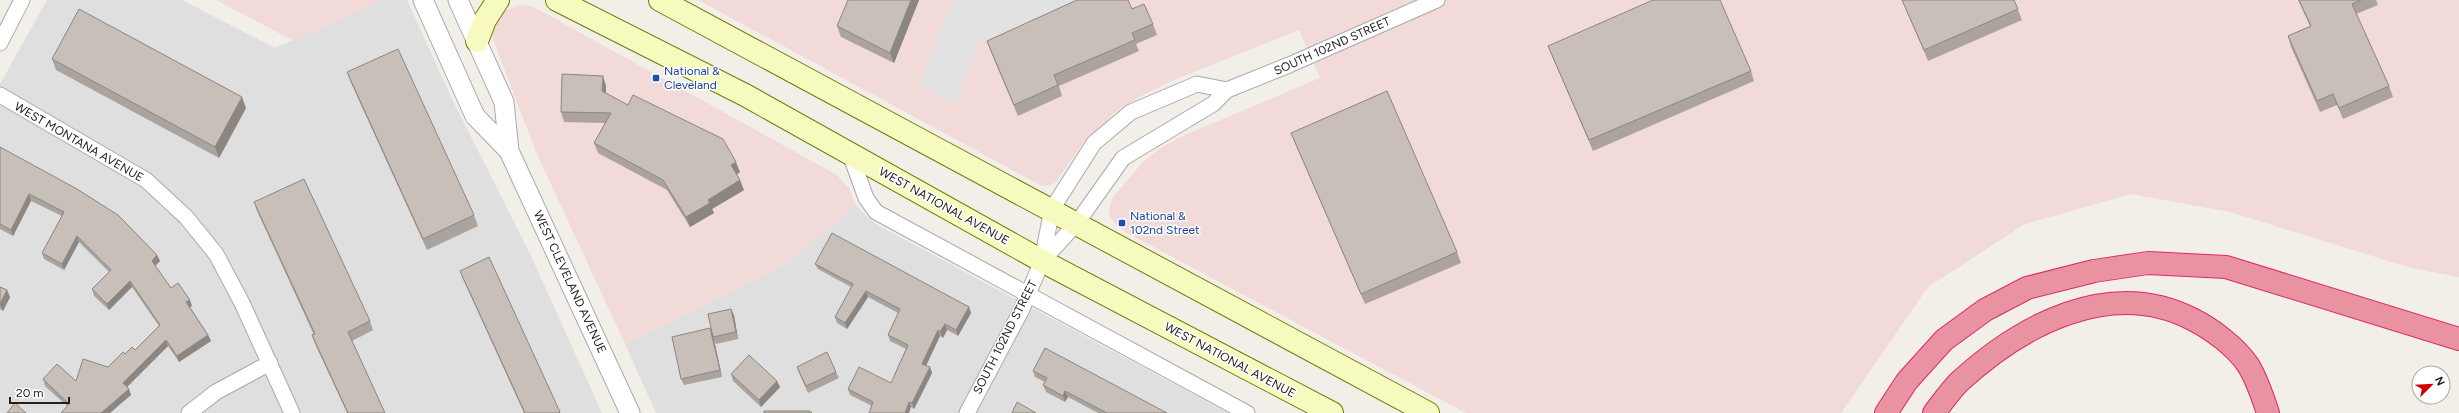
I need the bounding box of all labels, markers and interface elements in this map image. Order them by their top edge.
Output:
street label: SOUTH 102ND STREET [1272,14,1393,78]
place label: National & Cleveland [664,64,720,92]
marker: National & Cleveland [651,73,661,83]
street label: WEST MONTANA AVENUE [12,99,146,185]
street label: WEST NATIONAL AVENUE [877,164,1011,248]
street label: WEST CLEVELAND AVENUE [531,208,609,356]
place label: National & 102nd Street [1130,209,1200,237]
marker: National & 102nd Street [1117,218,1127,228]
street label: SOUTH 102ND STREET [970,277,1040,396]
street label: WEST NATIONAL AVENUE [1162,319,1298,401]
north arrow [2411,365,2451,405]
text: N [2432,375,2447,388]
scale bar [10,379,69,405]
text: 20 m [16,386,44,400]

